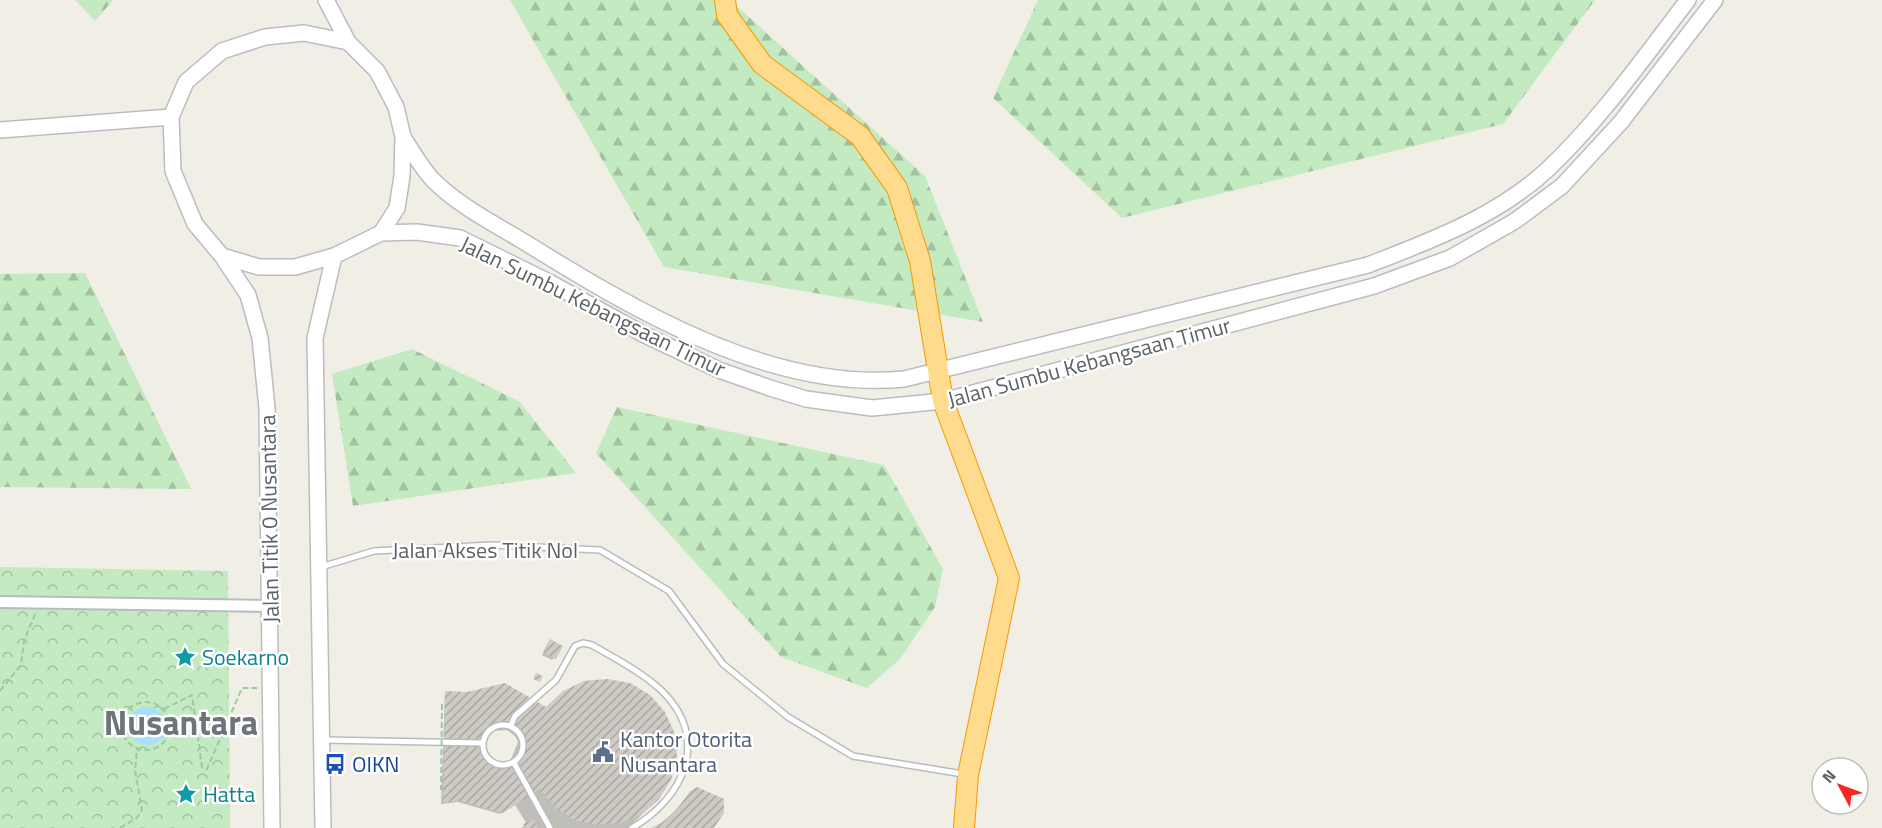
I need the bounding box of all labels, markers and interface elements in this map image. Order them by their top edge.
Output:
street label: Jalan Sumbu Kebangsaan Timur [454,227,732,386]
street label: Jalan Sumbu Kebangsaan Timur [943,308,1235,416]
street label: Jalan Titik 0 Nusantara [250,414,288,624]
street label: Jalan Akses Titik Nol [392,533,578,567]
place label: Soekarno [202,640,289,674]
place icon: Soekarno [173,645,197,669]
district label: Nusantara [104,696,258,748]
place label: Kantor Otorita Nusantara [620,722,752,781]
public building icon: Kantor Otorita Nusantara [591,740,615,764]
place label: OIKN [352,747,399,781]
bus stop icon: OIKN [323,752,347,776]
north arrow [1810,756,1870,816]
text: N [1816,764,1841,788]
place label: Hatta [203,777,255,811]
place icon: Hatta [174,782,198,806]

